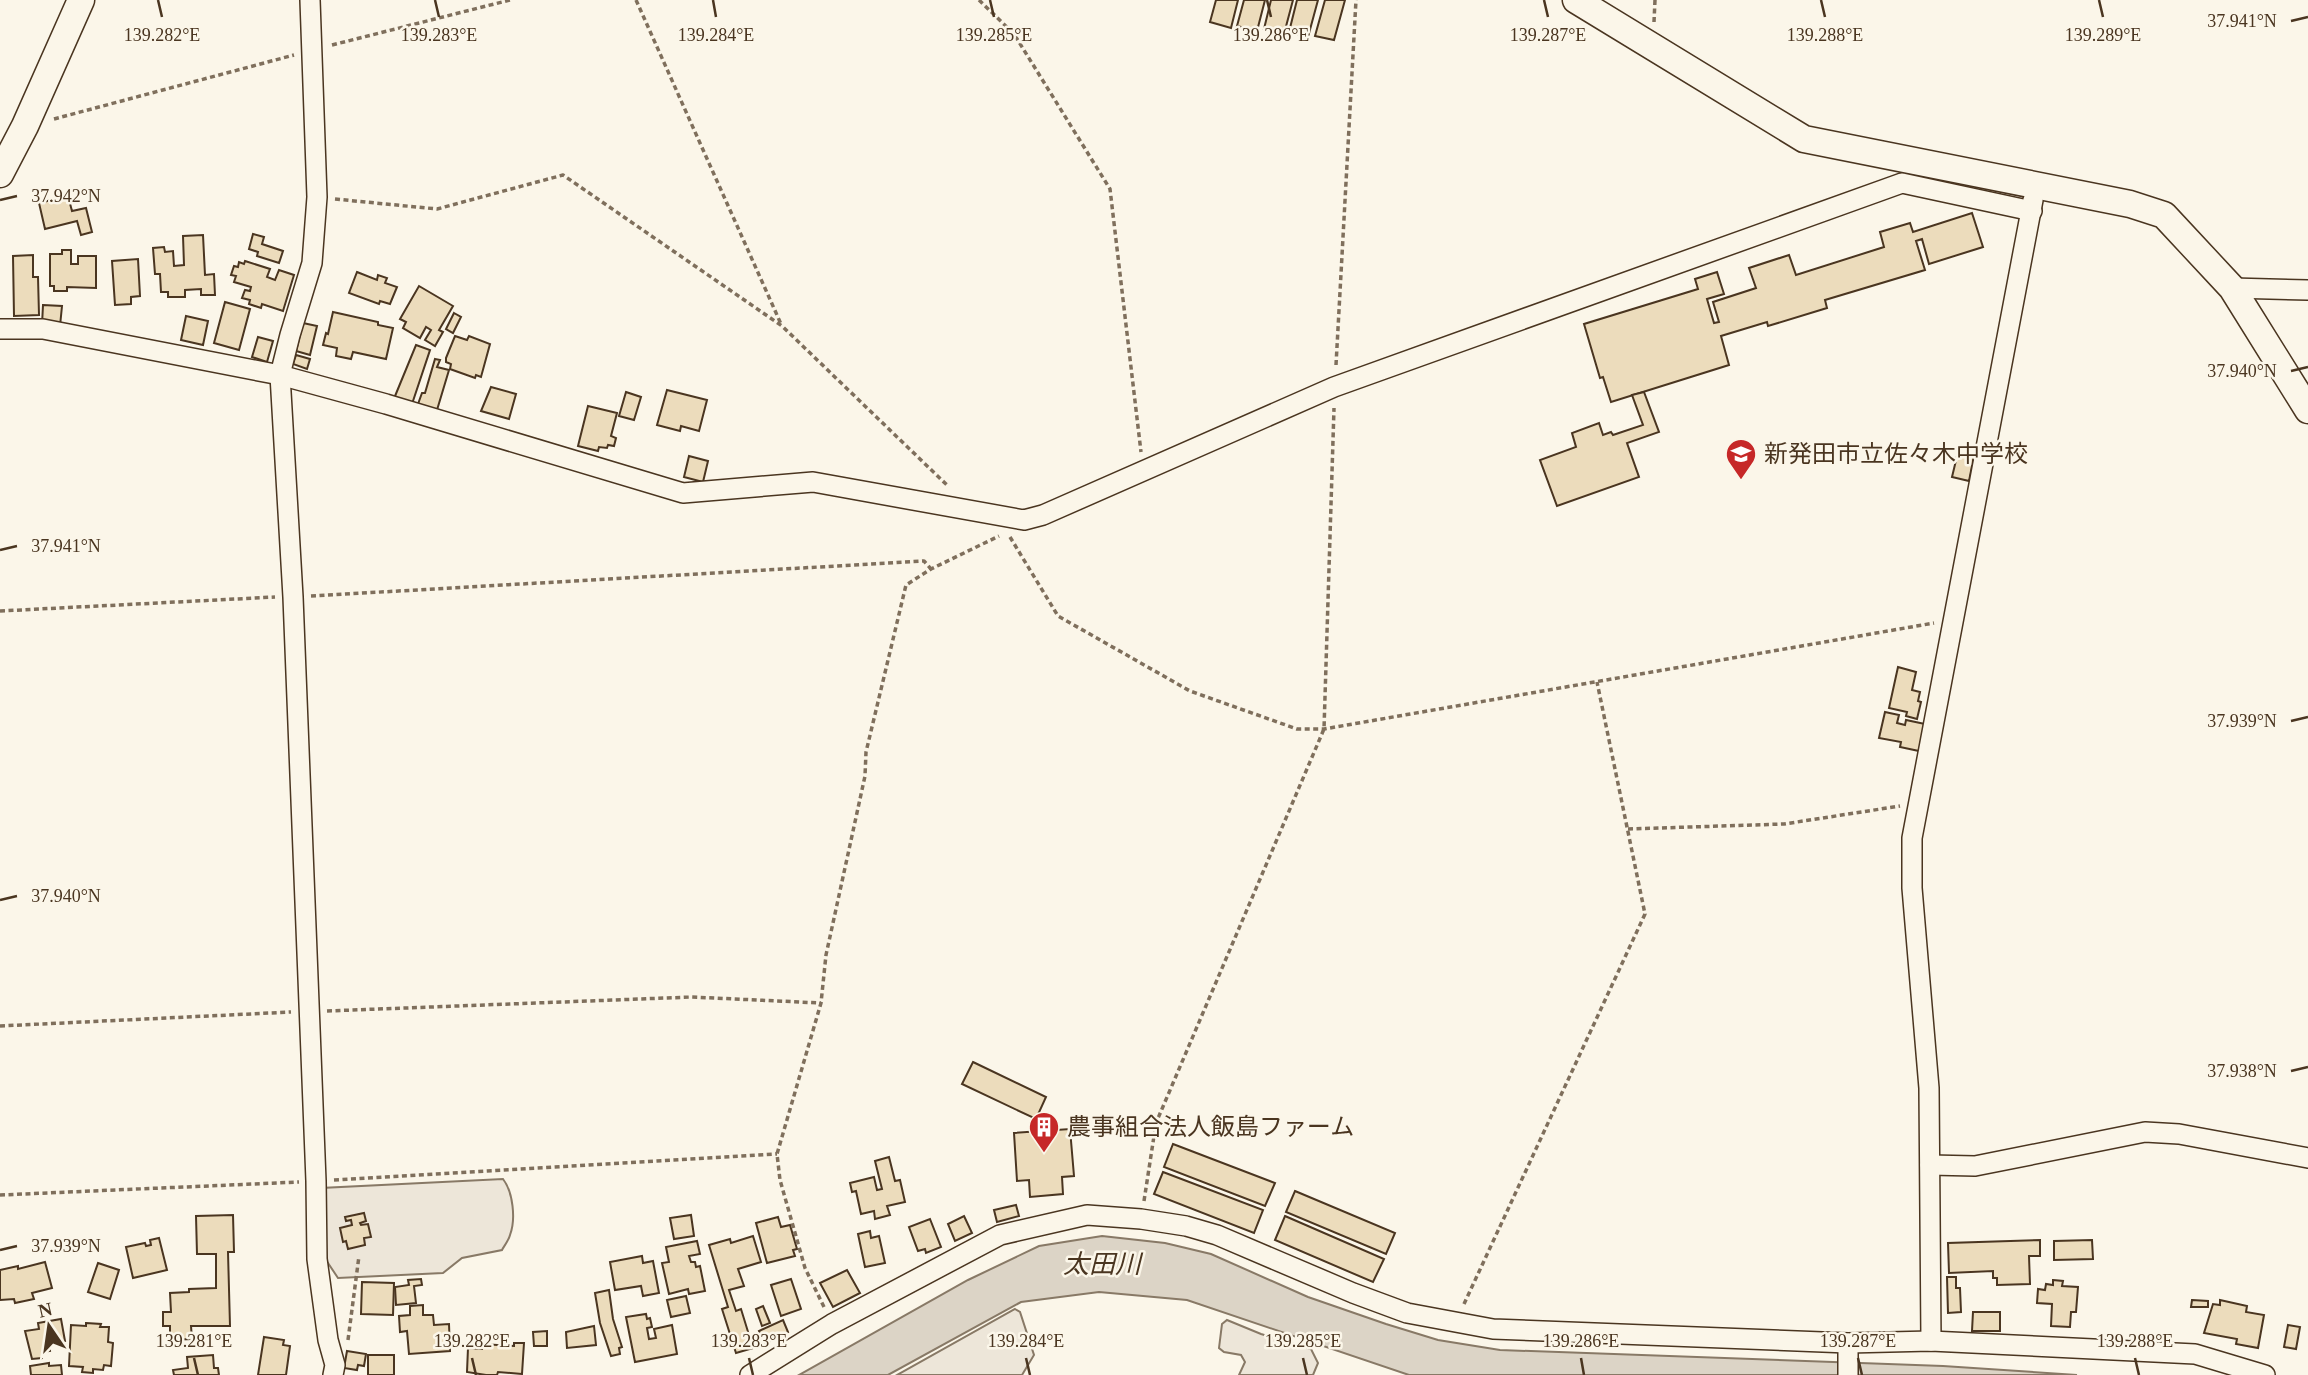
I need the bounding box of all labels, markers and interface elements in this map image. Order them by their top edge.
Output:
text: 37.941°N [2207,11,2277,31]
text: 139.282°E [124,25,200,45]
text: 139.283°E [401,25,477,45]
text: 139.284°E [678,25,754,45]
text: 139.285°E [956,25,1032,45]
text: 139.286°E [1233,25,1309,45]
text: 139.287°E [1510,25,1586,45]
text: 139.288°E [1787,25,1863,45]
text: 139.289°E [2065,25,2141,45]
text: 37.942°N [31,186,101,206]
text: 37.940°N [2207,361,2277,381]
school or university icon: 新発田市立佐々木中学校 [1724,437,1758,481]
place label: 新発田市立佐々木中学校 [1764,441,2028,467]
text: 37.941°N [31,536,101,556]
text: 37.939°N [2207,711,2277,731]
text: 37.940°N [31,886,101,906]
text: 37.938°N [2207,1061,2277,1081]
building icon: 農事組合法人飯島ファーム [1027,1110,1061,1154]
place label: 農事組合法人飯島ファーム [1067,1114,1354,1140]
text: 37.939°N [31,1236,101,1256]
water label: 太田川 [1063,1250,1144,1279]
north arrow [14,1291,84,1361]
text: N [36,1298,55,1322]
text: 139.281°E [156,1331,232,1351]
text: 139.282°E [434,1331,510,1351]
text: 139.283°E [711,1331,787,1351]
text: 139.284°E [988,1331,1064,1351]
text: 139.285°E [1265,1331,1341,1351]
text: 139.286°E [1543,1331,1619,1351]
text: 139.287°E [1820,1331,1896,1351]
text: 139.288°E [2097,1331,2173,1351]

